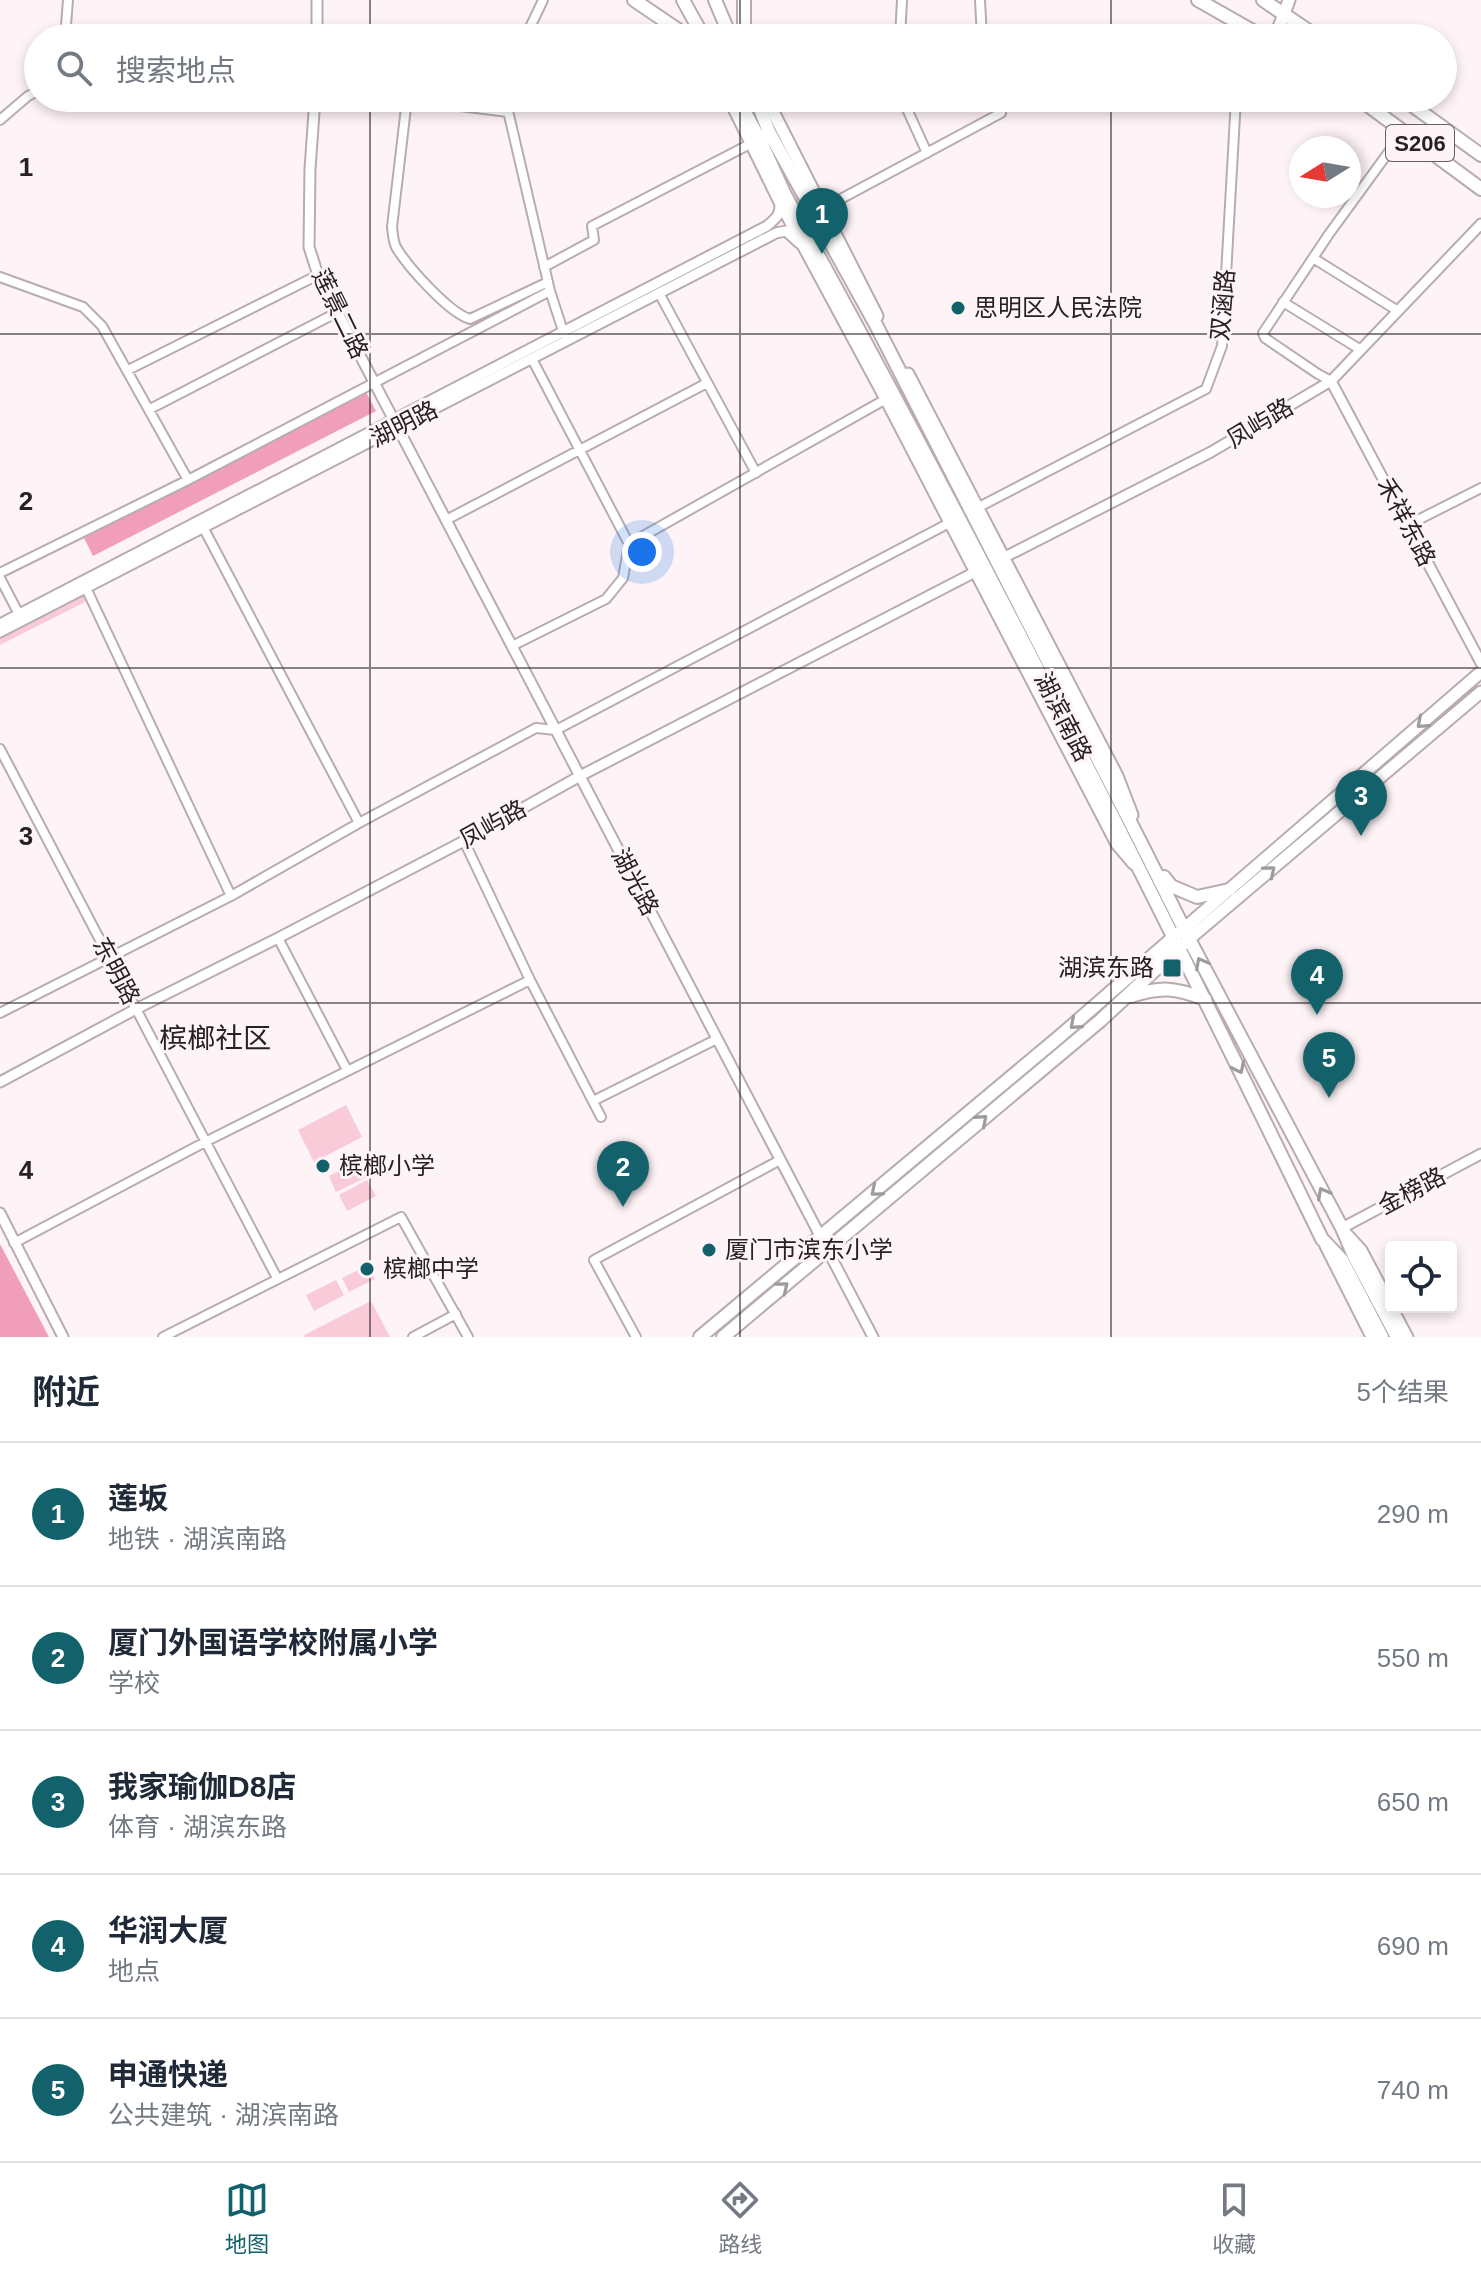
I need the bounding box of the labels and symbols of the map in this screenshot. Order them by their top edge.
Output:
road number: S206 [1386,125,1454,161]
north arrow [1289,136,1361,208]
text: 1 [19,152,33,182]
pin: 1 [796,188,848,254]
street label: 莲景二路 [307,265,374,363]
street label: 双涵路 [1206,268,1239,342]
place label: 思明区人民法院 [974,294,1142,321]
marker: 思明区人民法院 [949,299,967,317]
street label: 凤屿路 [1222,392,1298,453]
street label: 湖明路 [366,395,442,452]
street label: 禾祥东路 [1372,473,1441,570]
text: 2 [19,486,33,516]
your location [622,532,662,572]
street label: 湖滨南路 [1030,668,1097,766]
one-way arrow [1417,713,1431,728]
pin: 3 [1335,770,1387,836]
street label: 凤屿路 [455,794,531,853]
text: 3 [19,821,33,851]
street label: 湖光路 [607,844,664,920]
one-way arrow [1260,866,1275,881]
street label: 东明路 [88,933,145,1009]
pin: 4 [1291,949,1343,1015]
place label: 湖滨东路 [1058,954,1154,981]
marker: 湖滨东路 [1161,957,1183,979]
one-way arrow [1196,957,1211,971]
one-way arrow [1070,1014,1085,1028]
district label: 槟榔社区 [159,1023,271,1054]
pin: 5 [1303,1032,1355,1098]
one-way arrow [1229,1059,1244,1074]
one-way arrow [973,1115,988,1130]
pin: 2 [597,1141,649,1207]
place label: 槟榔小学 [339,1152,435,1179]
text: 4 [19,1155,34,1185]
marker: 槟榔小学 [314,1157,332,1175]
street label: 金榜路 [1374,1162,1450,1219]
one-way arrow [871,1181,885,1196]
one-way arrow [1318,1186,1333,1201]
place label: 厦门市滨东小学 [725,1236,893,1263]
marker: 厦门市滨东小学 [700,1241,718,1259]
place label: 槟榔中学 [383,1255,479,1282]
marker: 槟榔中学 [358,1260,376,1278]
one-way arrow [774,1283,789,1297]

